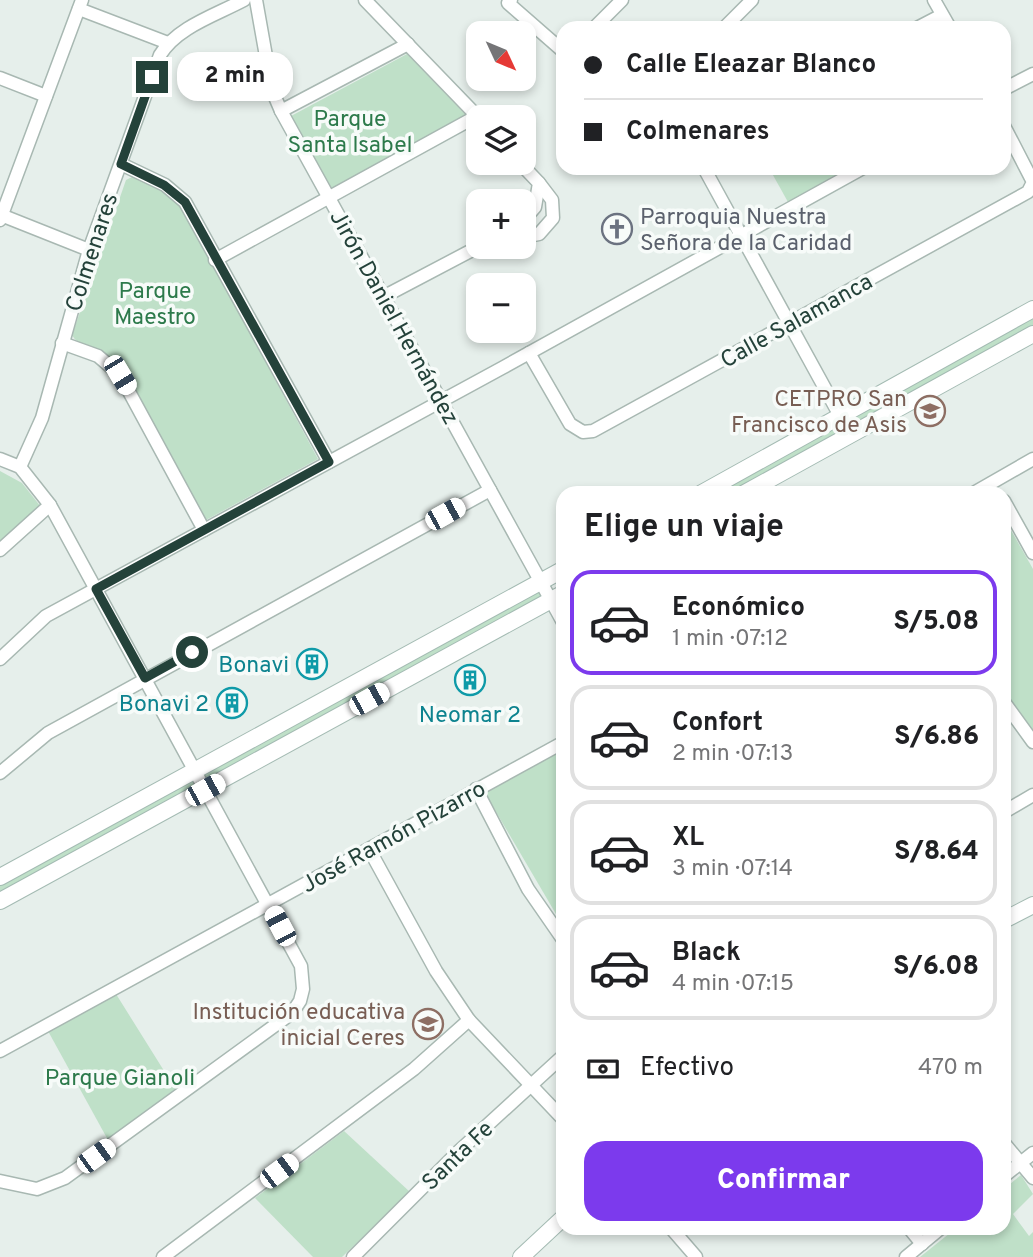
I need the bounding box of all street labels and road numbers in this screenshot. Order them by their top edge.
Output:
street label: Colmenares [61,190,126,316]
street label: Jirón Daniel Hernández [322,206,464,431]
street label: Calle Salamanca [716,268,878,376]
street label: José Ramón Pizarro [297,775,491,901]
street label: Santa Fe [417,1116,501,1198]

